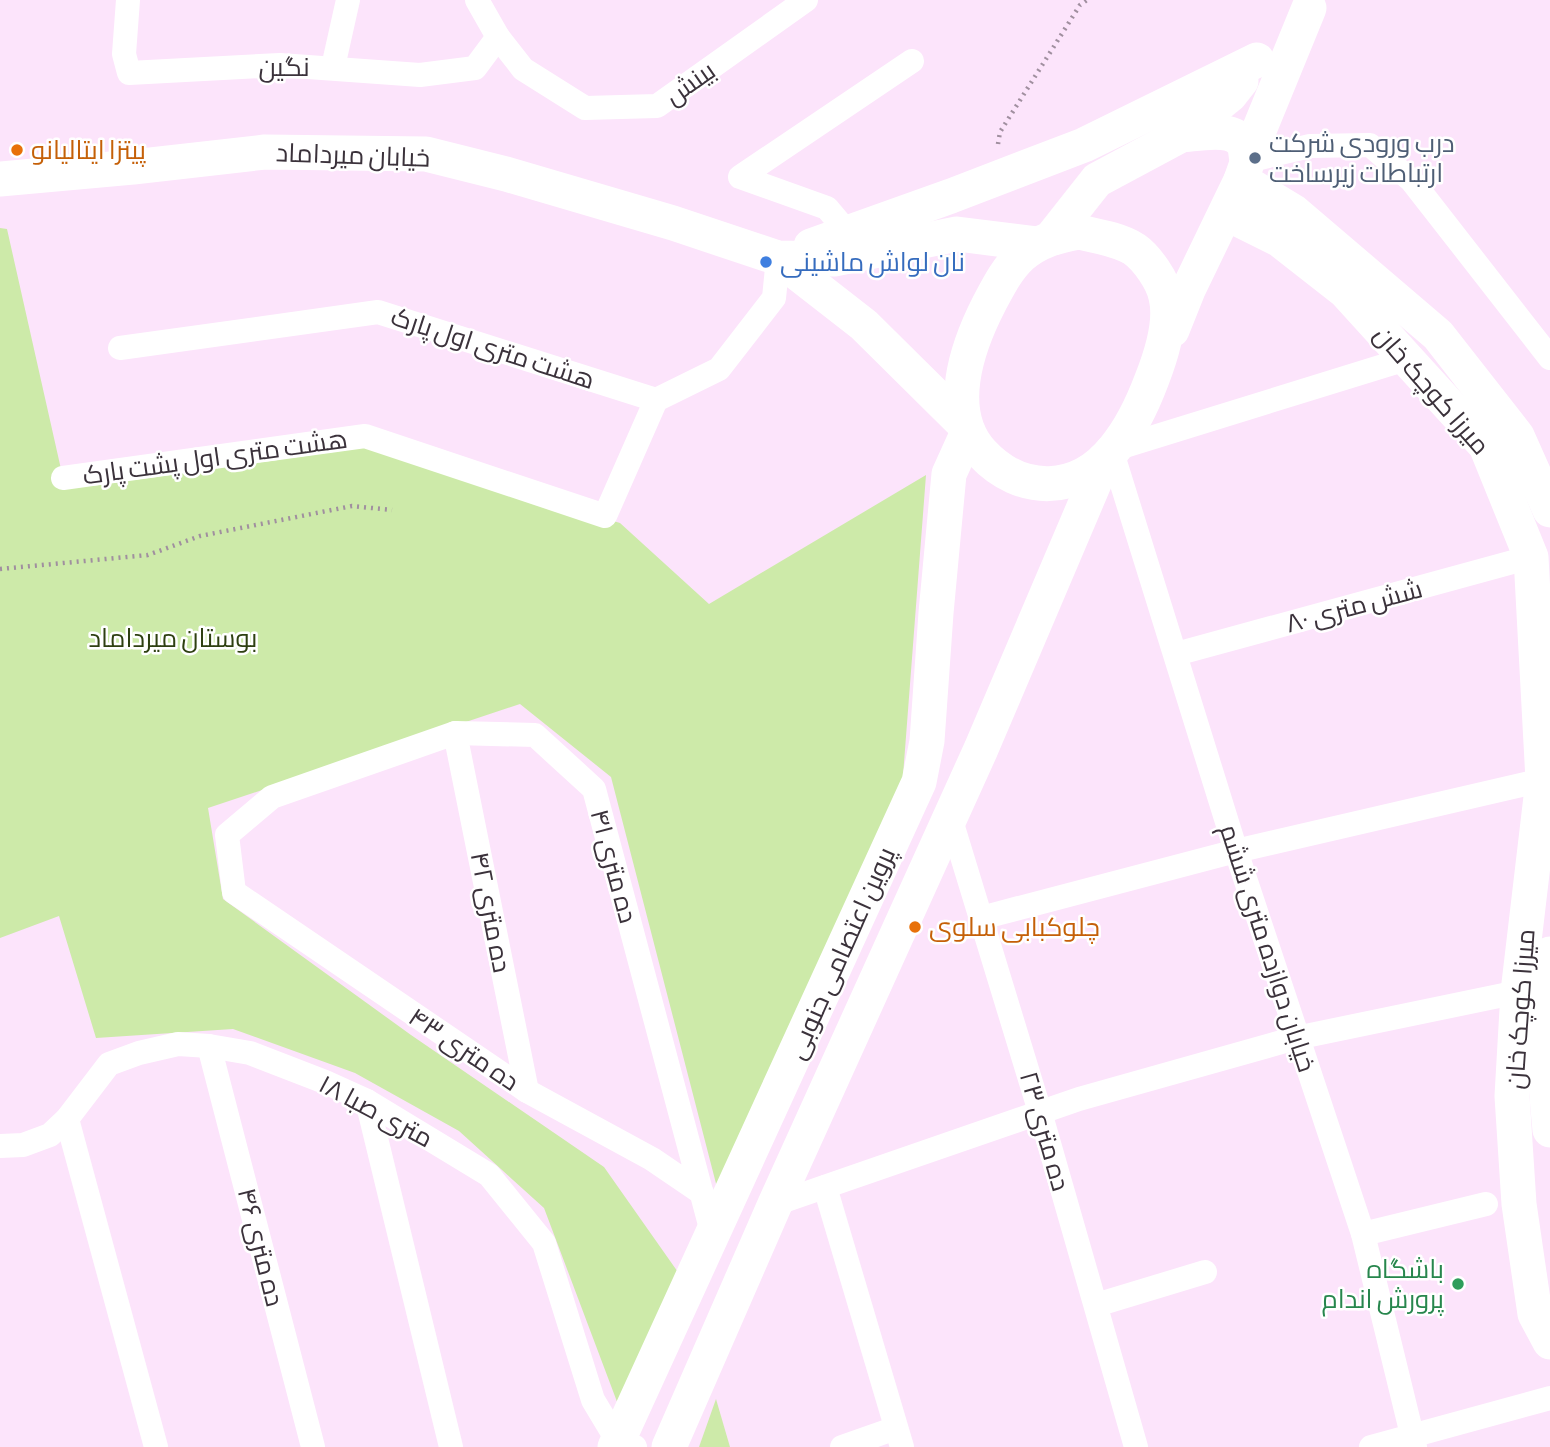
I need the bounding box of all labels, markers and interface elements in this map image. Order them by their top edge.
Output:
street label: نگین [258,53,310,84]
street label: بینش [660,56,722,113]
place label: درب ورودی شرکت ارتباطات زیرساخت [1269,129,1455,190]
place label: پیتزا ایتالیانو [31,136,146,167]
street label: خیابان میرداماد [275,138,431,175]
marker: پیتزا ایتالیانو [9,142,25,158]
marker: درب ورودی شرکت ارتباطات زیرساخت [1247,150,1263,166]
place label: نان لواش ماشینی [780,248,965,279]
marker: نان لواش ماشینی [758,254,774,270]
street label: هشت متری اول پارک [387,302,598,397]
street label: میرزا کوچک خان [1366,320,1495,462]
street label: هشت متری اول پشت پارک [81,425,350,492]
street label: شش متری ۸۰ [1283,574,1426,641]
park label: بوستان میرداماد [89,624,257,655]
street label: ده متری ۴۱ [582,806,643,927]
street label: خیابان دوازده متری ششم [1211,821,1321,1077]
street label: پروین اعتصامی جنوبی [782,843,903,1064]
street label: ده متری ۴۲ [463,849,516,975]
place label: چلوکبابی سلوی [929,913,1100,944]
marker: چلوکبابی سلوی [907,919,923,935]
street label: میرزا کوچک خان [1500,928,1543,1090]
street label: ده متری ۴۳ [402,1002,524,1098]
street label: ده متری ۲۳ [1012,1068,1075,1195]
street label: متری صبا ۱۸ [313,1069,438,1155]
street label: ده متری ۴۶ [230,1185,289,1310]
place label: باشگاه پرورش اندام [1322,1255,1444,1317]
marker: باشگاه پرورش اندام [1450,1276,1466,1292]

